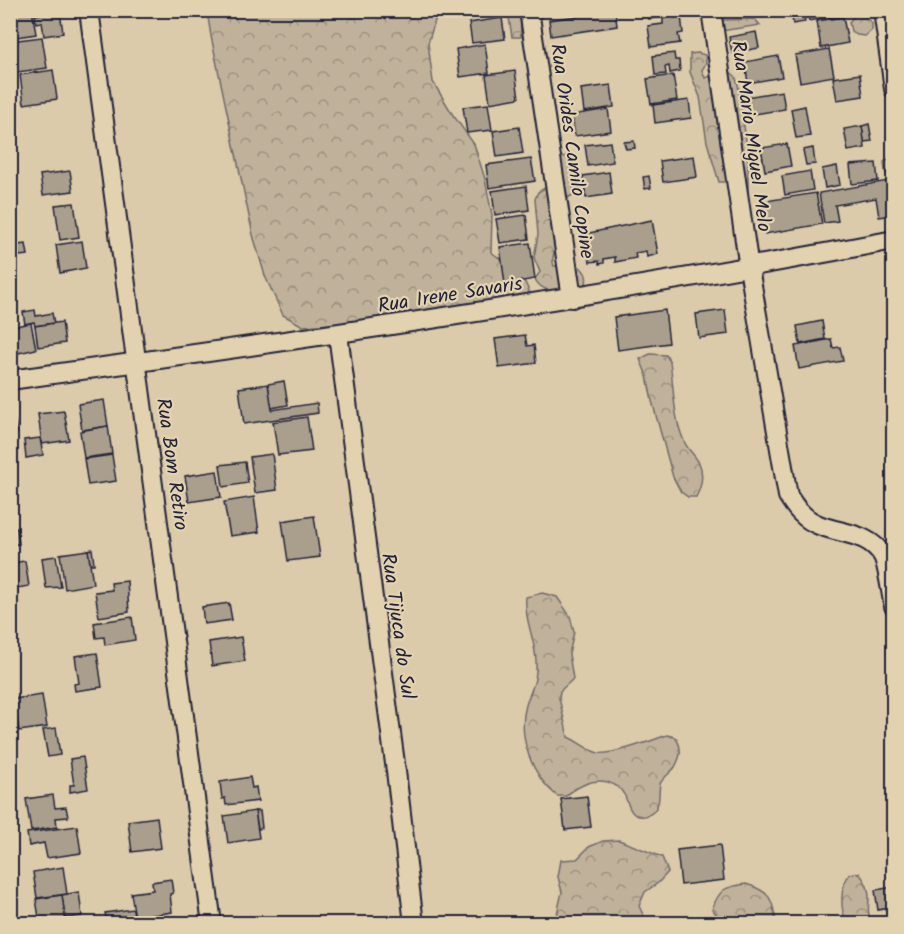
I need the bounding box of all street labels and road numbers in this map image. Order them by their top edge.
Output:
street label: Rua Mario Miguel Melo [721,39,779,234]
street label: Rua Orides Camilo Copine [540,42,602,261]
street label: Rua Irene Savaris [376,269,525,323]
street label: Rua Bom Retiro [146,396,196,533]
street label: Rua Tijuca do Sul [371,551,423,702]

